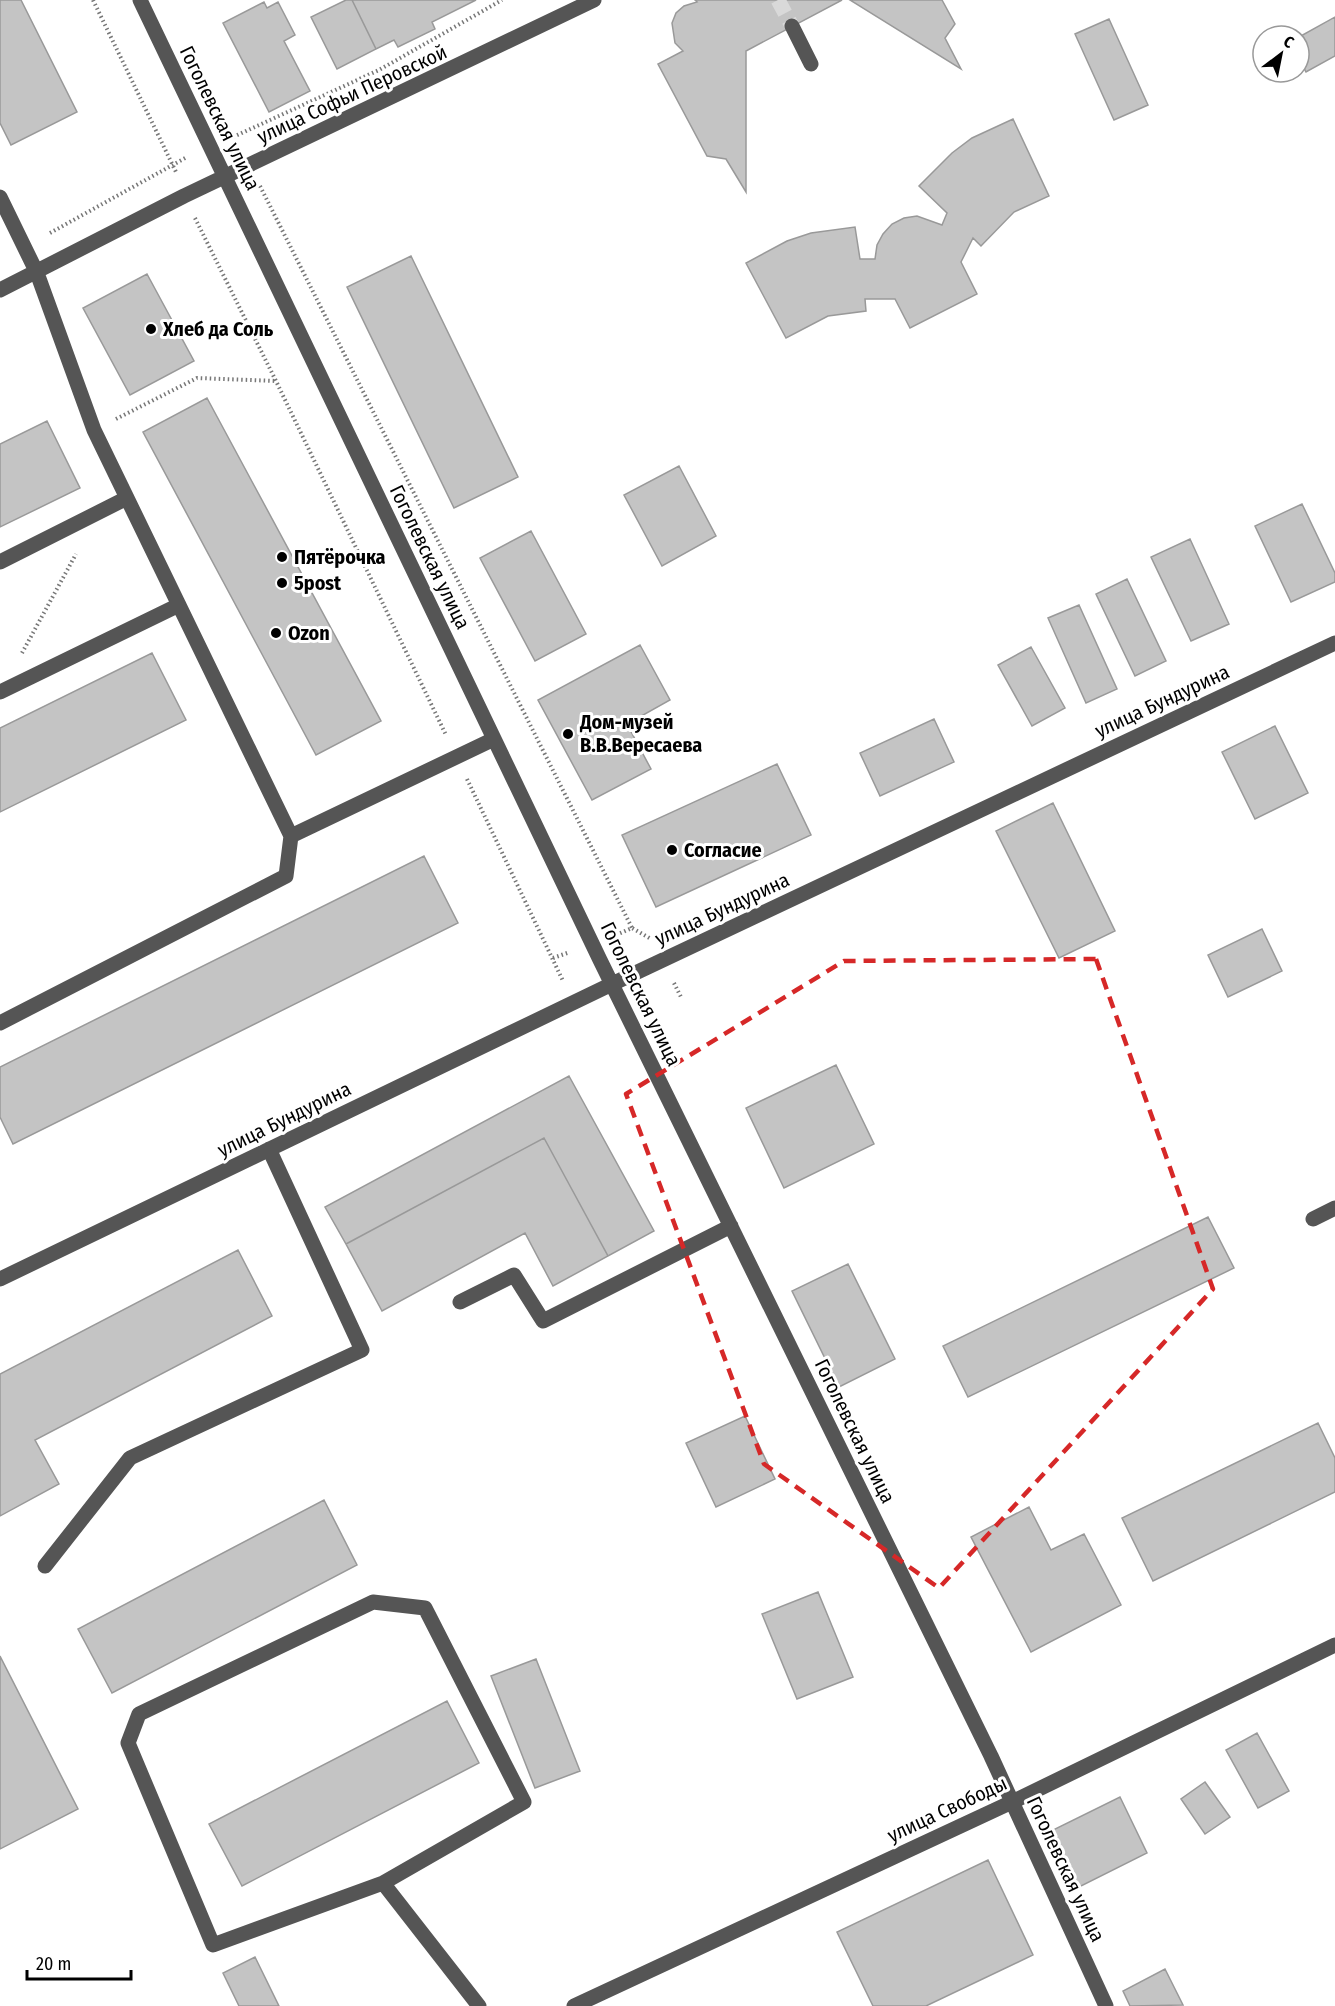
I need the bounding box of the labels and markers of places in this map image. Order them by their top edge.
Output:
place label: Хлеб да Соль [162,317,274,341]
marker: Хлеб да Соль [144,322,158,336]
place label: Пятёрочка [294,545,386,569]
marker: Пятёрочка [275,550,289,564]
place label: 5post [294,571,342,595]
marker: 5post [275,576,289,590]
place label: Ozon [288,621,330,645]
marker: Ozon [269,626,283,640]
place label: Дом-музей В.В.Вересаева [579,710,702,757]
marker: Дом-музей В.В.Вересаева [561,727,575,741]
place label: Согласие [684,838,762,862]
marker: Согласие [665,843,679,857]

